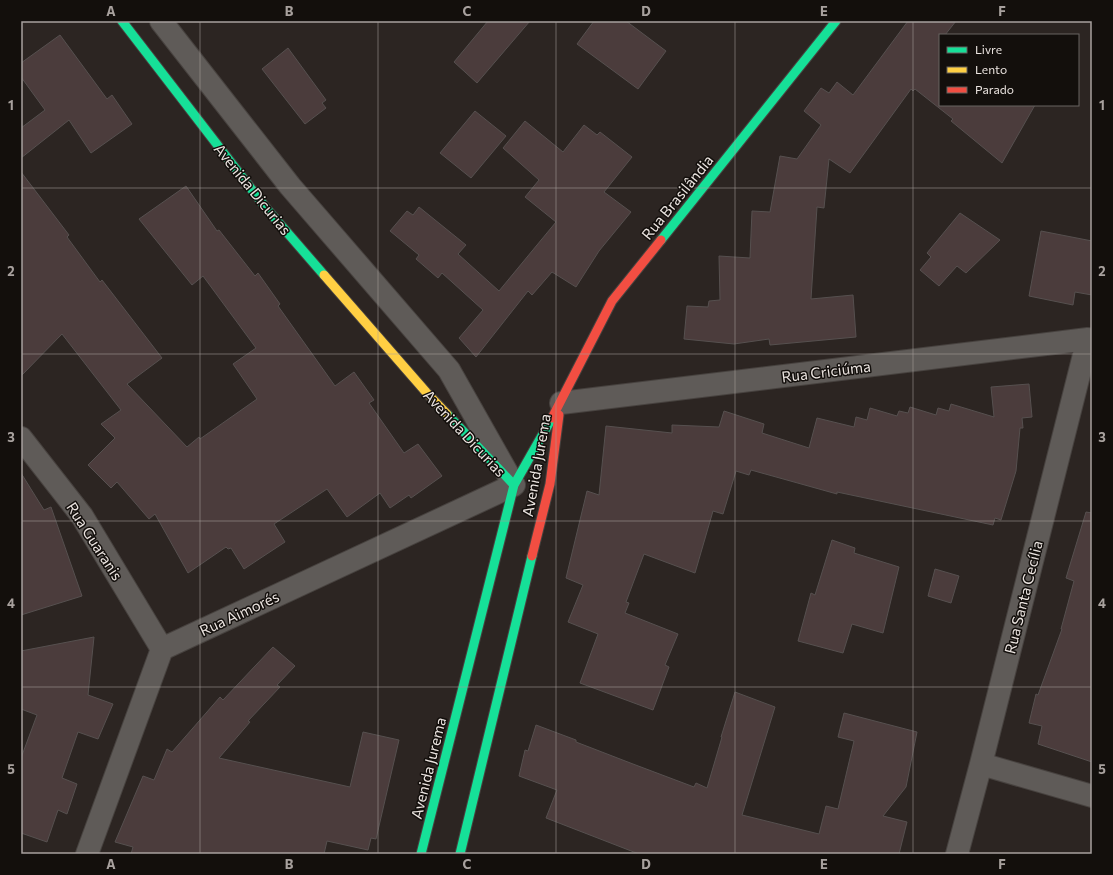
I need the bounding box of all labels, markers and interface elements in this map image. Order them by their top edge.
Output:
text: A [106,3,116,19]
text: B [285,3,294,19]
text: C [463,3,472,19]
text: D [641,3,651,19]
text: E [820,3,828,19]
text: F [998,3,1006,19]
legend [939,34,1079,106]
text: Livre [975,42,1002,56]
text: Lento [975,62,1007,76]
text: Parado [975,82,1014,96]
text: 1 [8,97,14,113]
text: 1 [1099,97,1105,113]
street label: Avenida Dicurias [211,140,295,238]
street label: Rua Brasilândia [637,151,717,243]
text: 2 [7,263,15,279]
text: 2 [1098,263,1106,279]
street label: Rua Criciúma [780,357,872,385]
street label: Avenida Dicurias [420,386,510,480]
street label: Avenida Jurema [518,412,554,518]
text: 3 [7,429,15,445]
text: 3 [1098,429,1106,445]
street label: Rua Guaranis [63,499,127,583]
street label: Rua Santa Cecília [1000,538,1046,656]
street label: Rua Aimorés [196,587,282,639]
text: 4 [7,595,15,611]
text: 4 [1098,595,1106,611]
street label: Avenida Jurema [407,715,449,821]
text: 5 [7,761,15,777]
text: 5 [1098,761,1106,777]
text: A [106,856,116,872]
text: B [285,856,294,872]
text: C [463,856,472,872]
text: D [641,856,651,872]
text: E [820,856,828,872]
text: F [998,856,1006,872]

